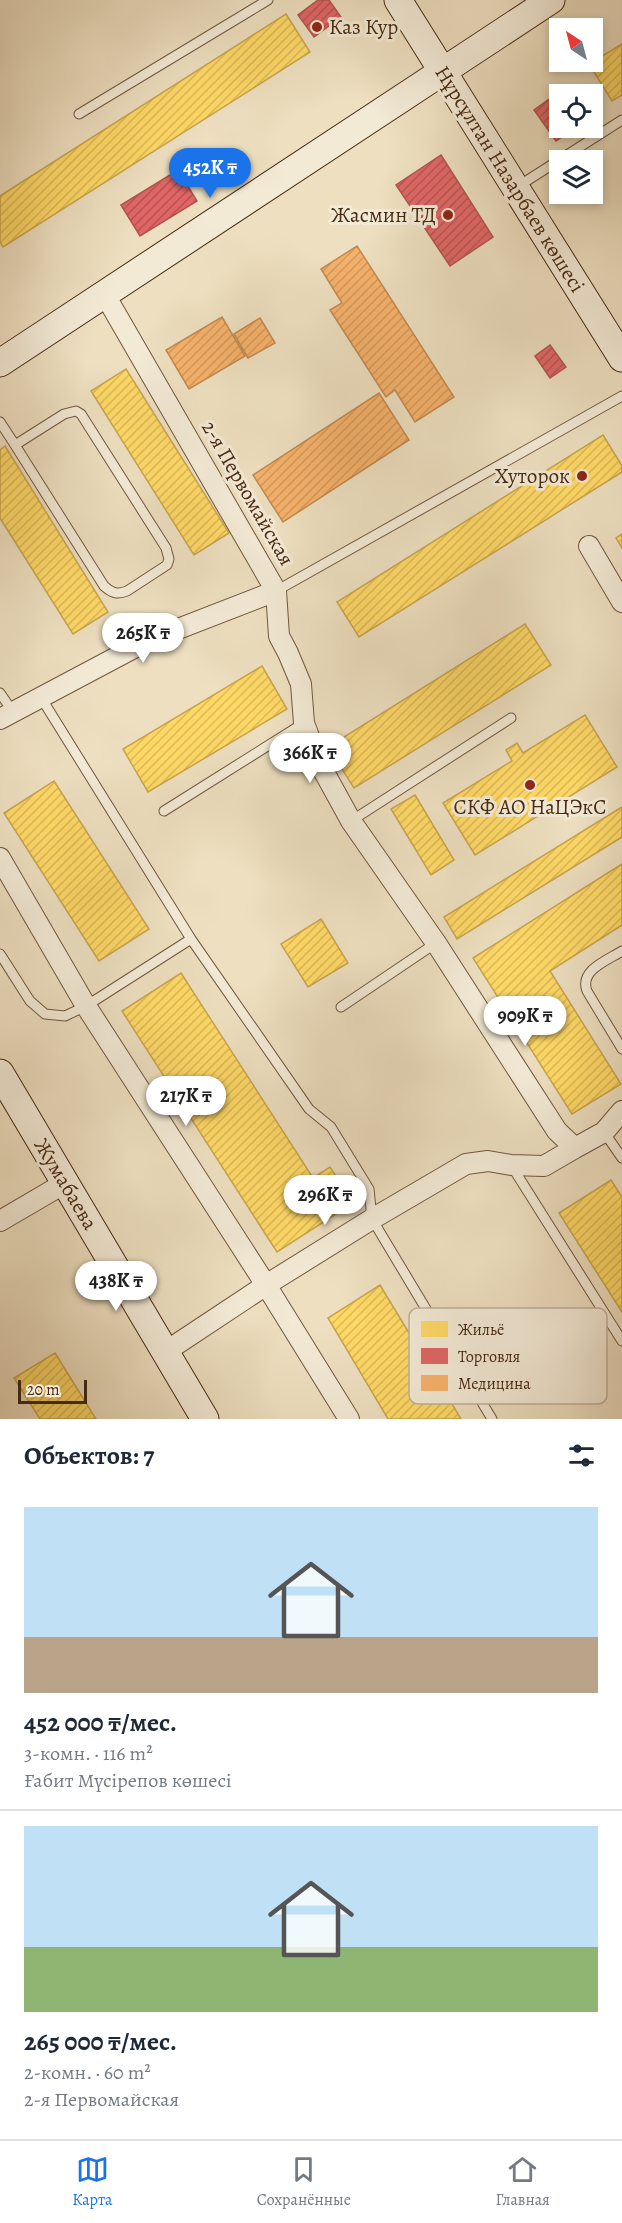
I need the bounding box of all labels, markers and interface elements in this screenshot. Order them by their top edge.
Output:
place label: Каз Кур [329,13,398,41]
north arrow [549,18,603,72]
map controls [549,18,603,204]
marker: Каз Кур [310,20,324,34]
street label: Нұрсұлтан Назарбаев көшесі [429,60,591,298]
button: locate [549,84,603,138]
pin: 452K ₸ [161,148,259,199]
button: layers [549,150,603,204]
text: 452K ₸ [183,154,237,181]
place label: Жасмин ТД [331,201,436,229]
marker: Жасмин ТД [441,208,455,222]
street label: 2-я Первомайская [195,415,301,571]
place label: Хуторок [495,462,570,490]
marker: Хуторок [575,469,589,483]
pin: 265K ₸ [94,613,192,664]
text: 265K ₸ [116,619,170,646]
pin: 366K ₸ [261,733,359,784]
text: 366K ₸ [283,739,337,766]
marker: СКФ АО НаЦЭкС [523,778,537,792]
place label: СКФ АО НаЦЭкС [454,793,606,821]
pin: 909K ₸ [476,996,574,1047]
text: 909K ₸ [498,1002,552,1029]
pin: 217K ₸ [137,1076,235,1127]
text: 217K ₸ [160,1082,212,1109]
street label: Жумабаева [28,1133,104,1235]
pin: 296K ₸ [276,1175,374,1226]
text: 296K ₸ [298,1181,352,1208]
pin: 438K ₸ [67,1261,165,1312]
text: 438K ₸ [89,1267,143,1294]
legend [409,1308,607,1404]
text: Жильё [458,1319,504,1341]
text: Торговля [458,1346,521,1368]
text: Медицина [458,1373,531,1395]
scale bar [18,1377,87,1404]
text: 20 m [27,1379,60,1401]
text: Объектов: 7 [24,1438,154,1473]
icon: filters [565,1439,598,1472]
icon: home [257,1546,365,1654]
text: 452 000 ₸/мес. [24,1705,177,1740]
text: 3-комн. · 116 m² [24,1740,153,1767]
text: Ғабит Мүсірепов көшесі [24,1767,232,1794]
icon: home [257,1865,365,1973]
text: 265 000 ₸/мес. [24,2024,177,2059]
text: 2-комн. · 60 m² [24,2059,151,2086]
text: 2-я Первомайская [24,2086,179,2113]
tab: Карта [72,2153,112,2211]
tab: Сохранённые [257,2153,351,2211]
tab: Главная [495,2153,550,2211]

